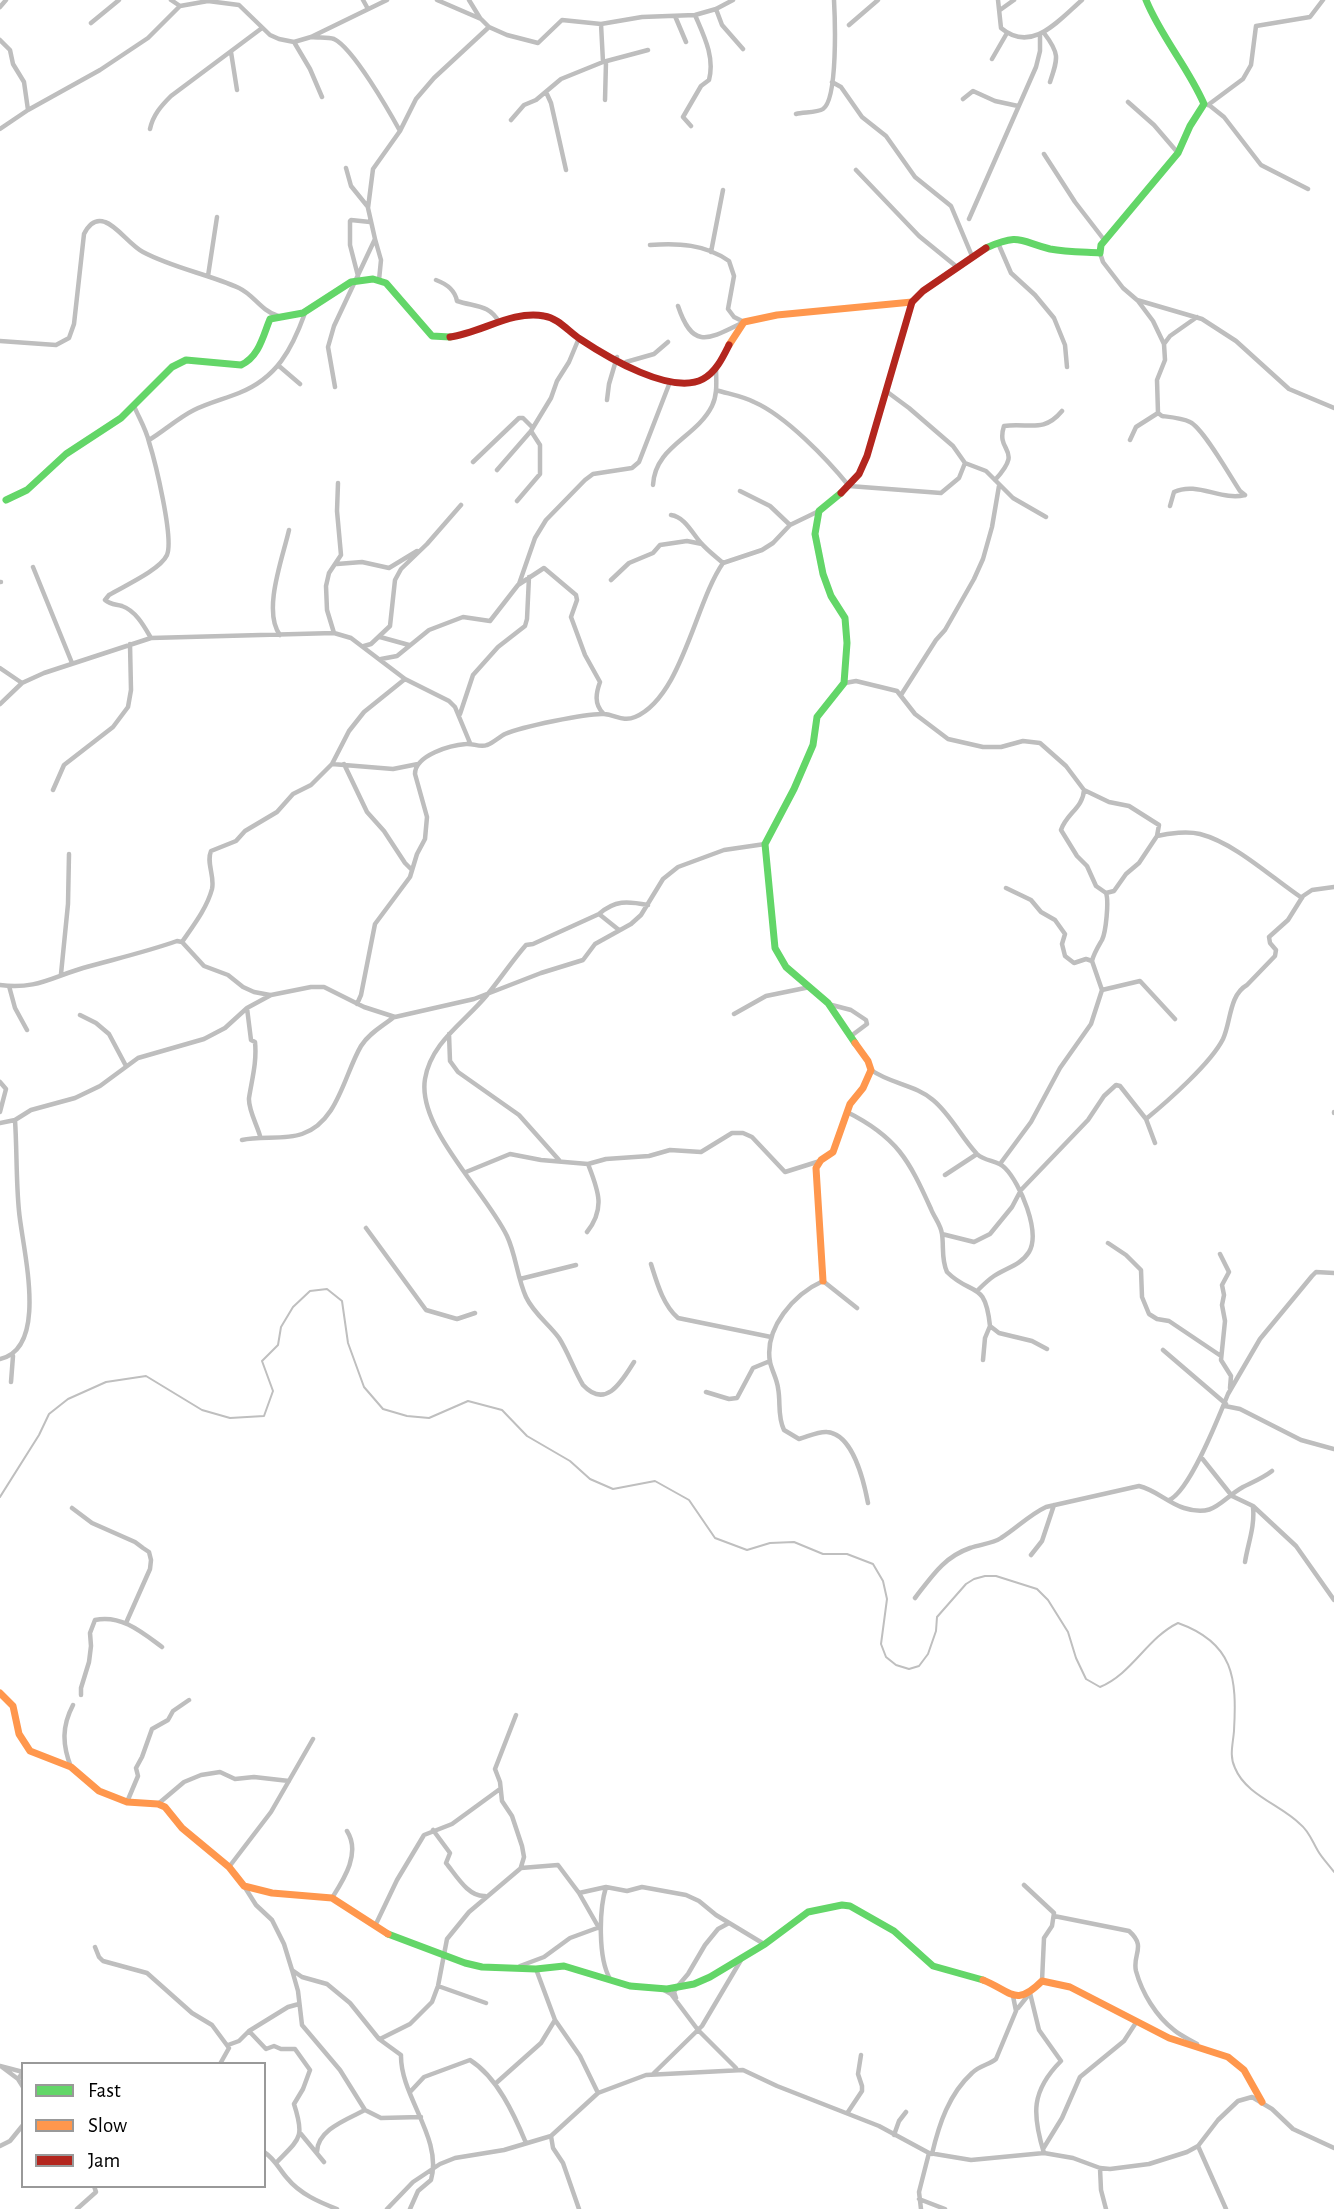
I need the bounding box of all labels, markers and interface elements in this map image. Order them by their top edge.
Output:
legend [21,2062,266,2188]
text: Fast [88,2080,121,2101]
text: Slow [88,2115,127,2136]
text: Jam [88,2150,120,2171]

